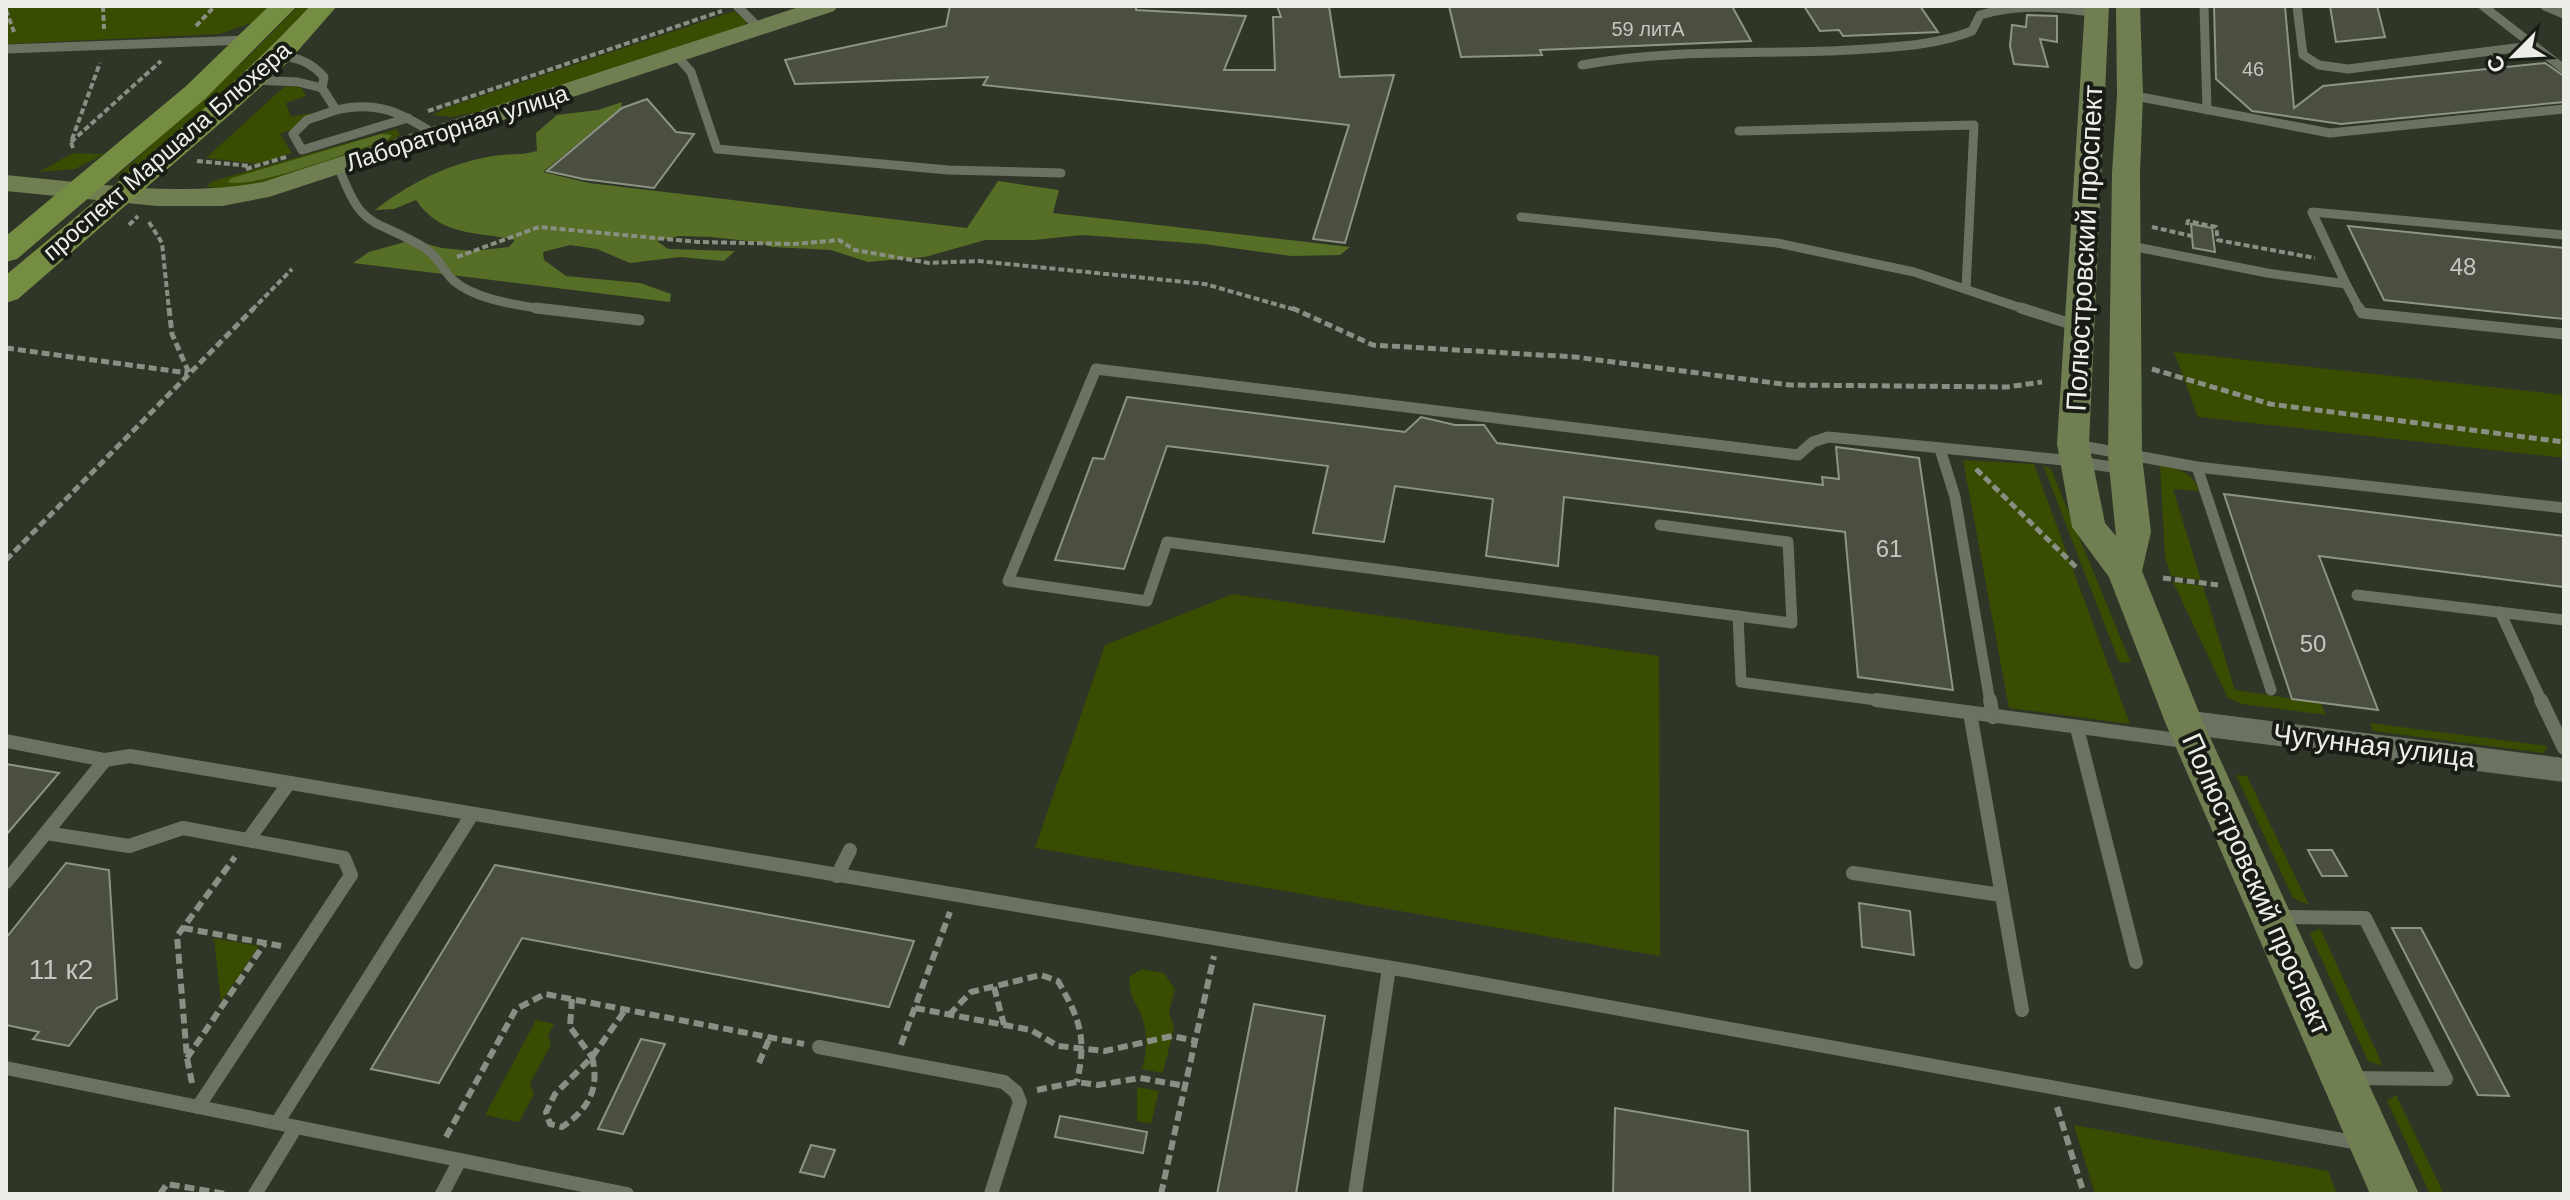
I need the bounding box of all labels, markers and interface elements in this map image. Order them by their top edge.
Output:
north arrow [2474,16,2554,96]
house number: 59 литА [1611,18,1685,40]
street label: проспект Маршала Блюхера [37,35,296,265]
text: С [2481,51,2511,76]
house number: 46 [2242,58,2264,80]
street label: Лабораторная улица [342,79,572,176]
street label: Полюстровский проспект [2060,84,2109,412]
house number: 48 [2450,253,2476,280]
house number: 61 [1876,535,1902,562]
house number: 50 [2300,630,2326,657]
street label: Чугунная улица [2271,718,2477,773]
street label: Полюстровский проспект [2176,729,2337,1040]
house number: 11 к2 [29,954,93,985]

